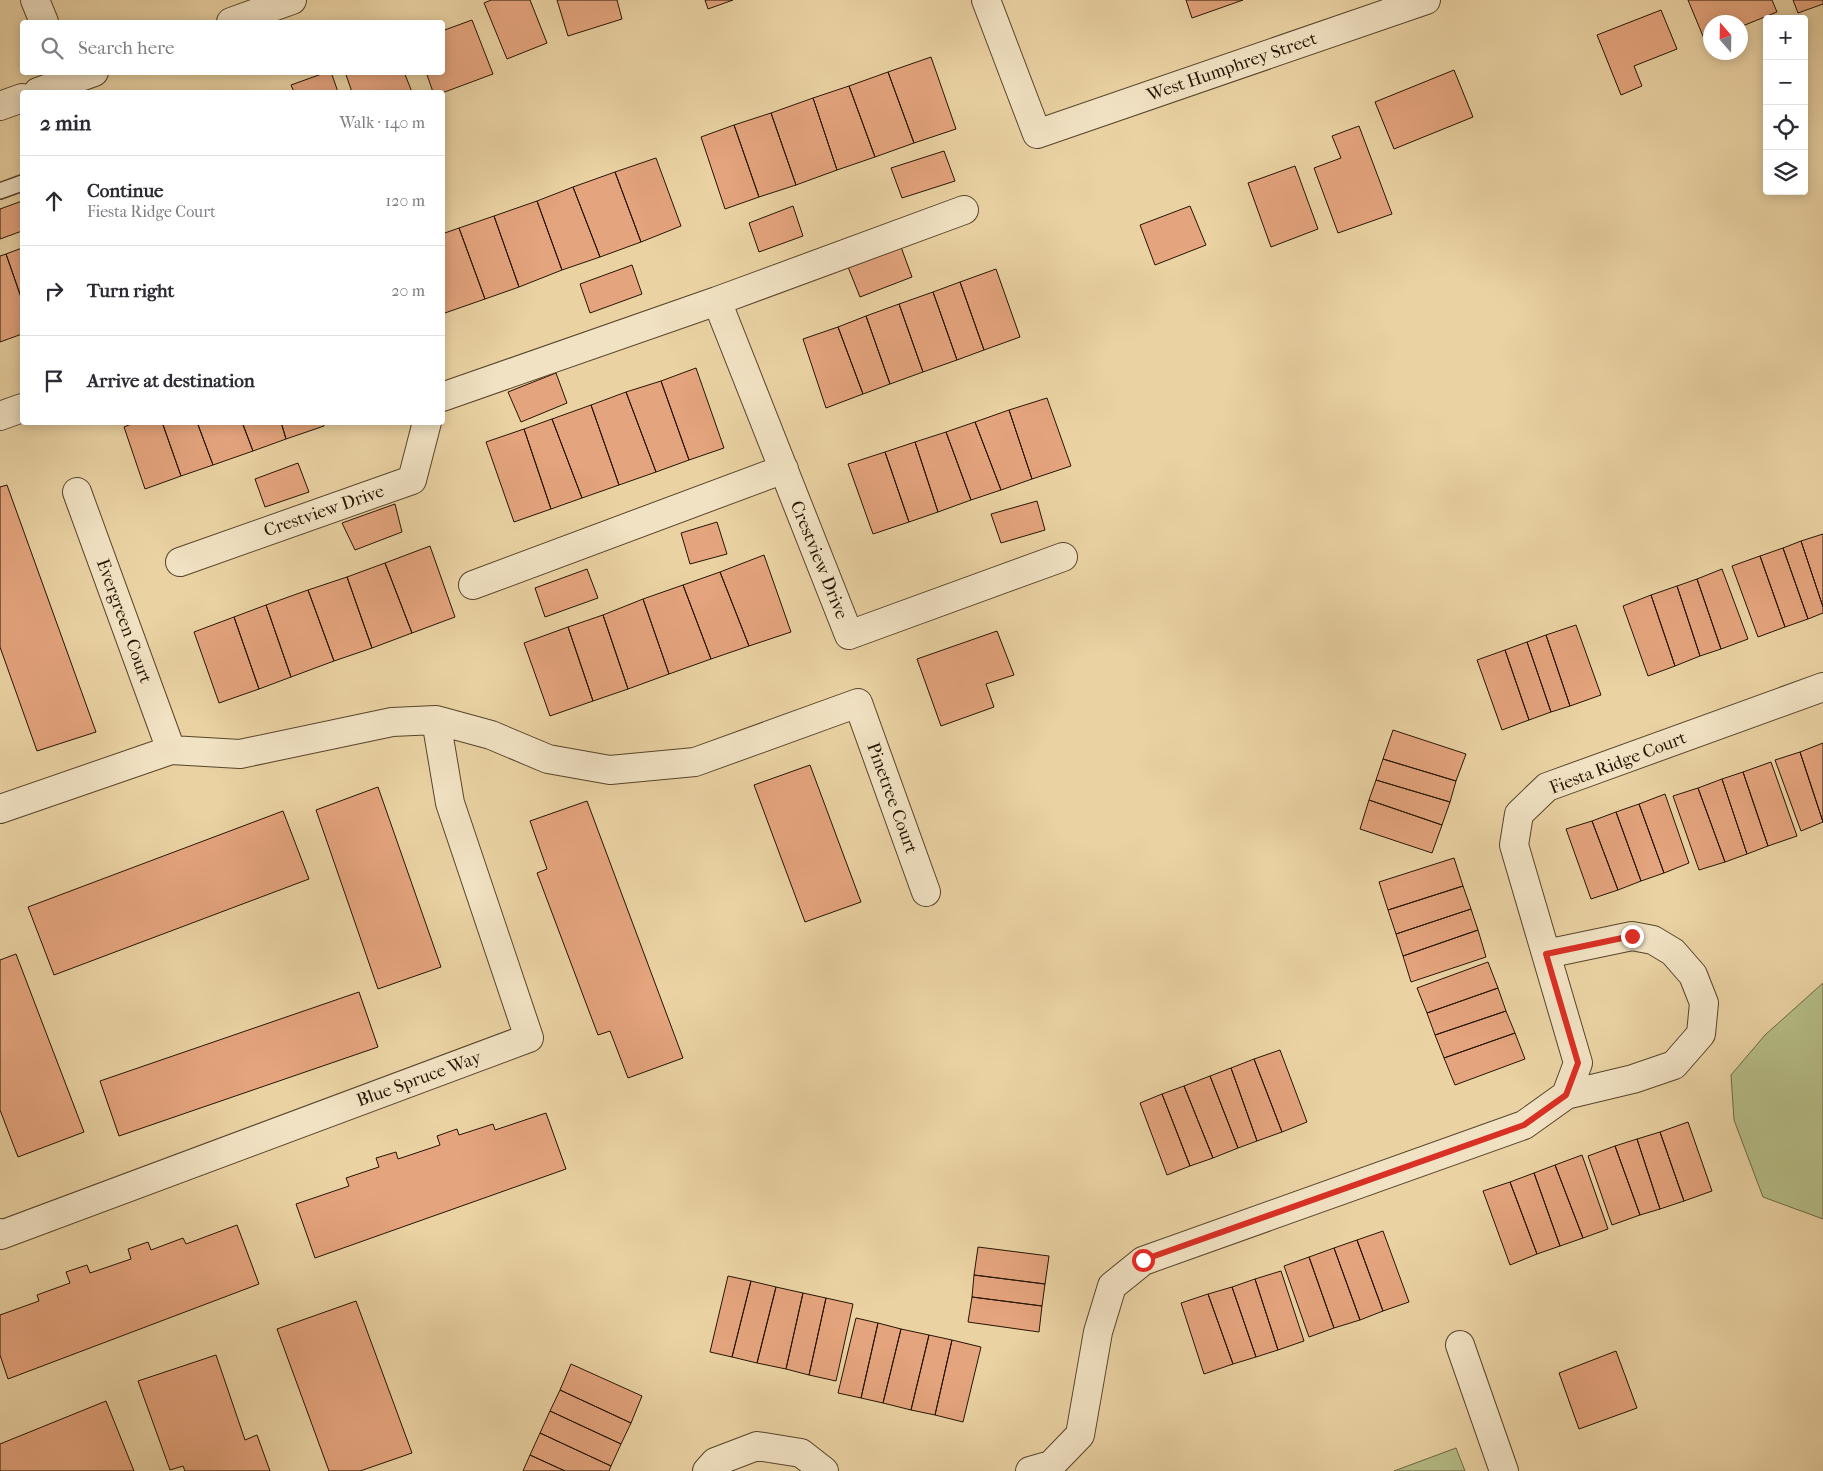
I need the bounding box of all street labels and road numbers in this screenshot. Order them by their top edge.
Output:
street label: West Humphrey Street [1143,28,1320,106]
street label: Crestview Drive [261,481,387,541]
street label: Crestview Drive [786,498,852,622]
street label: Evergreen Court [92,556,156,687]
street label: Fiesta Ridge Court [1547,727,1690,799]
street label: Pinetree Court [862,740,922,857]
street label: Blue Spruce Way [354,1046,485,1111]

